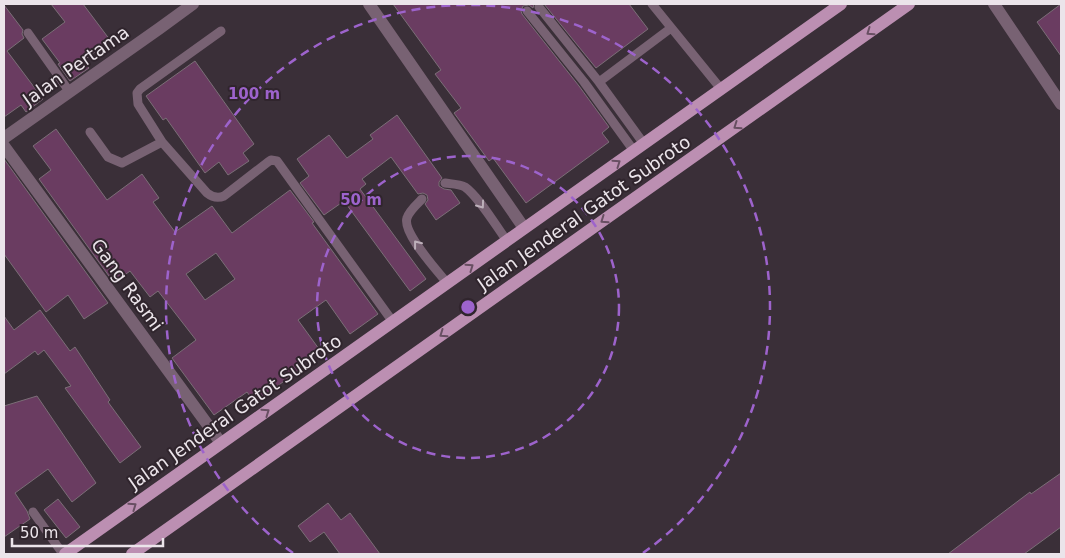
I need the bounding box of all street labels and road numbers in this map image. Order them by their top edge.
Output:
street label: Jalan Pertama [18,21,133,111]
street label: Jalan Jenderal Gatot Subroto [472,131,694,295]
street label: Gang Rasmi [87,235,168,335]
street label: Jalan Jenderal Gatot Subroto [123,330,345,494]

